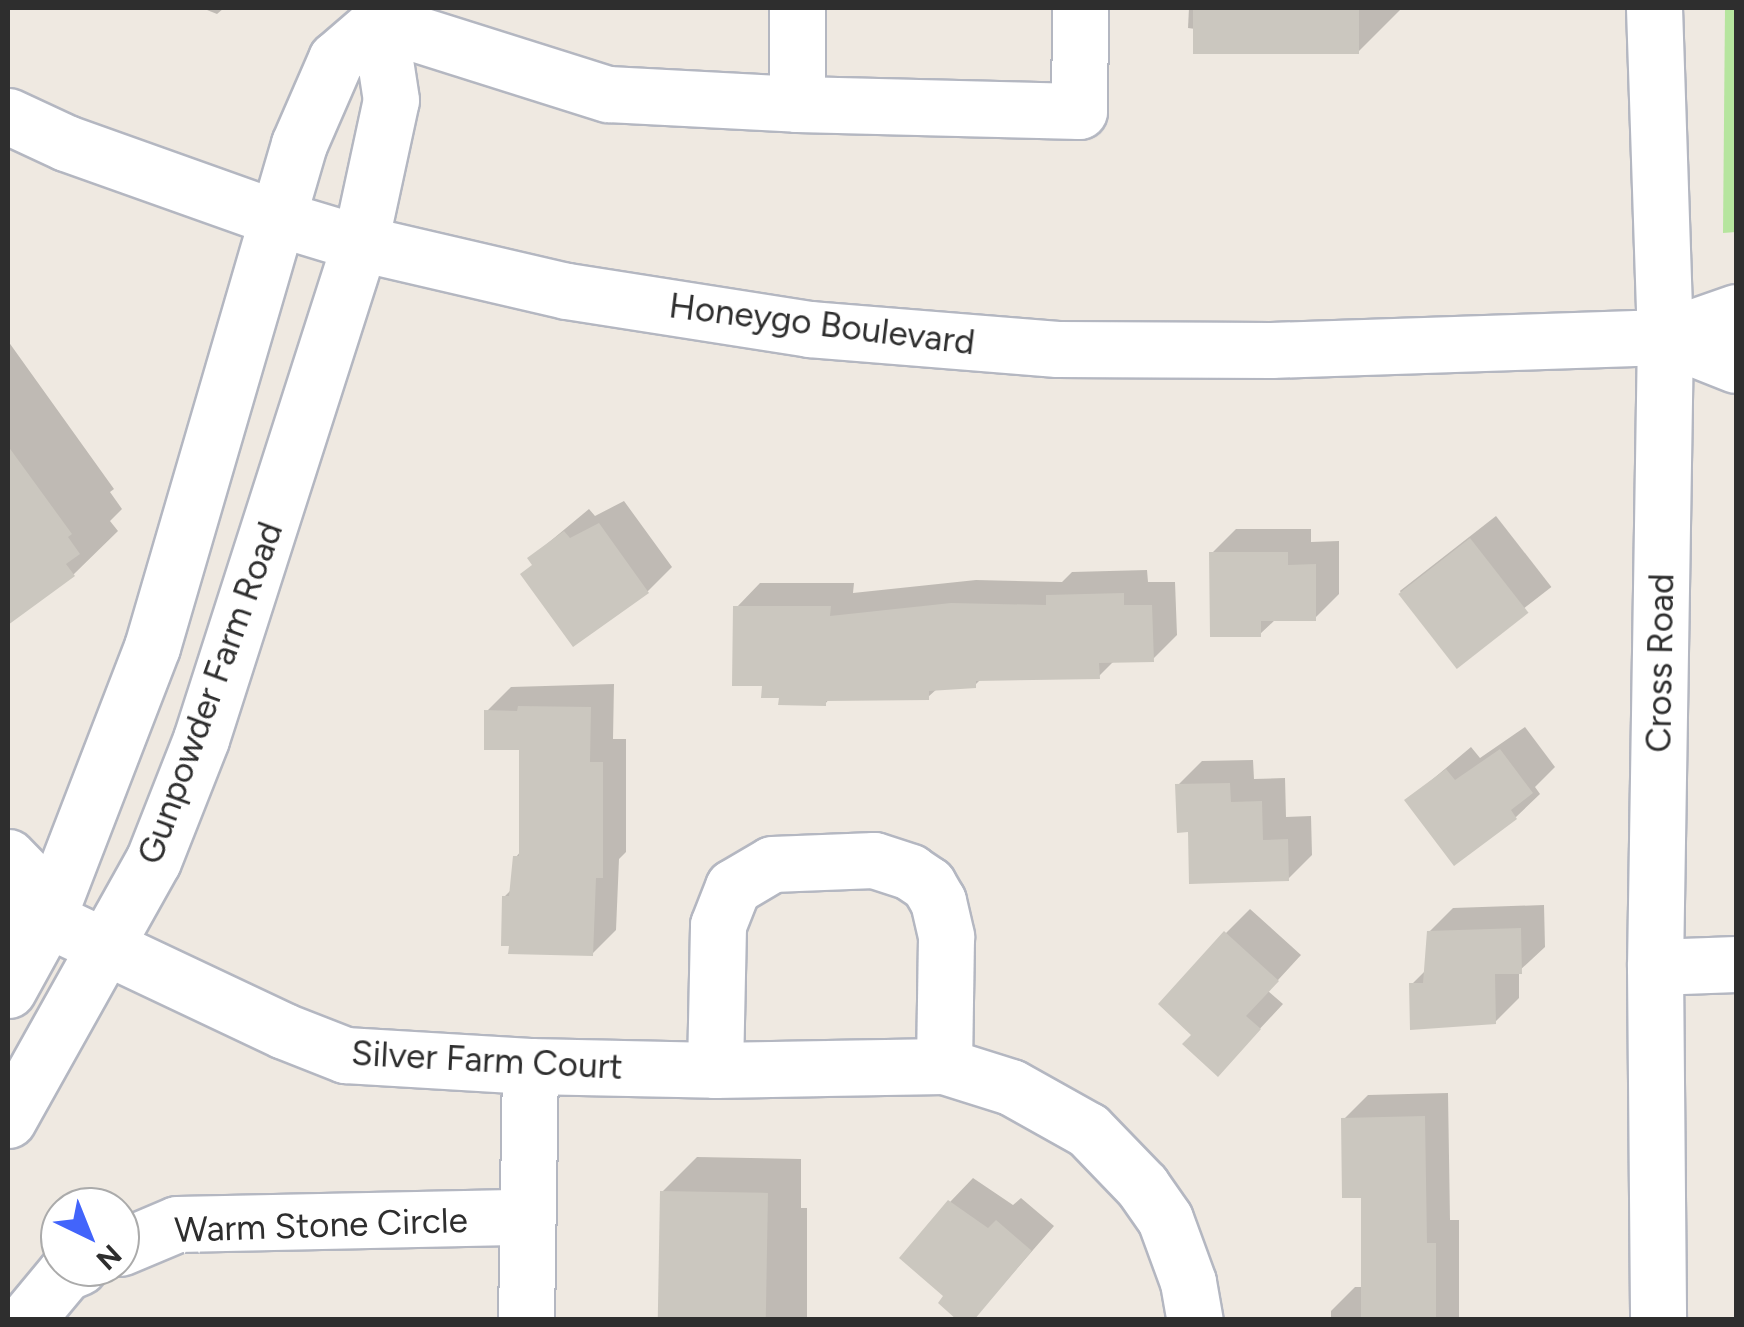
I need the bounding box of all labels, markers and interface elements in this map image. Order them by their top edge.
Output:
street label: Honeygo Boulevard [667,284,977,364]
street label: Gunpowder Farm Road [129,516,291,870]
street label: Cross Road [1637,573,1683,753]
street label: Silver Farm Court [350,1032,624,1088]
north arrow [40,1187,140,1287]
street label: Warm Stone Circle [174,1199,468,1251]
text: N [90,1238,129,1277]

